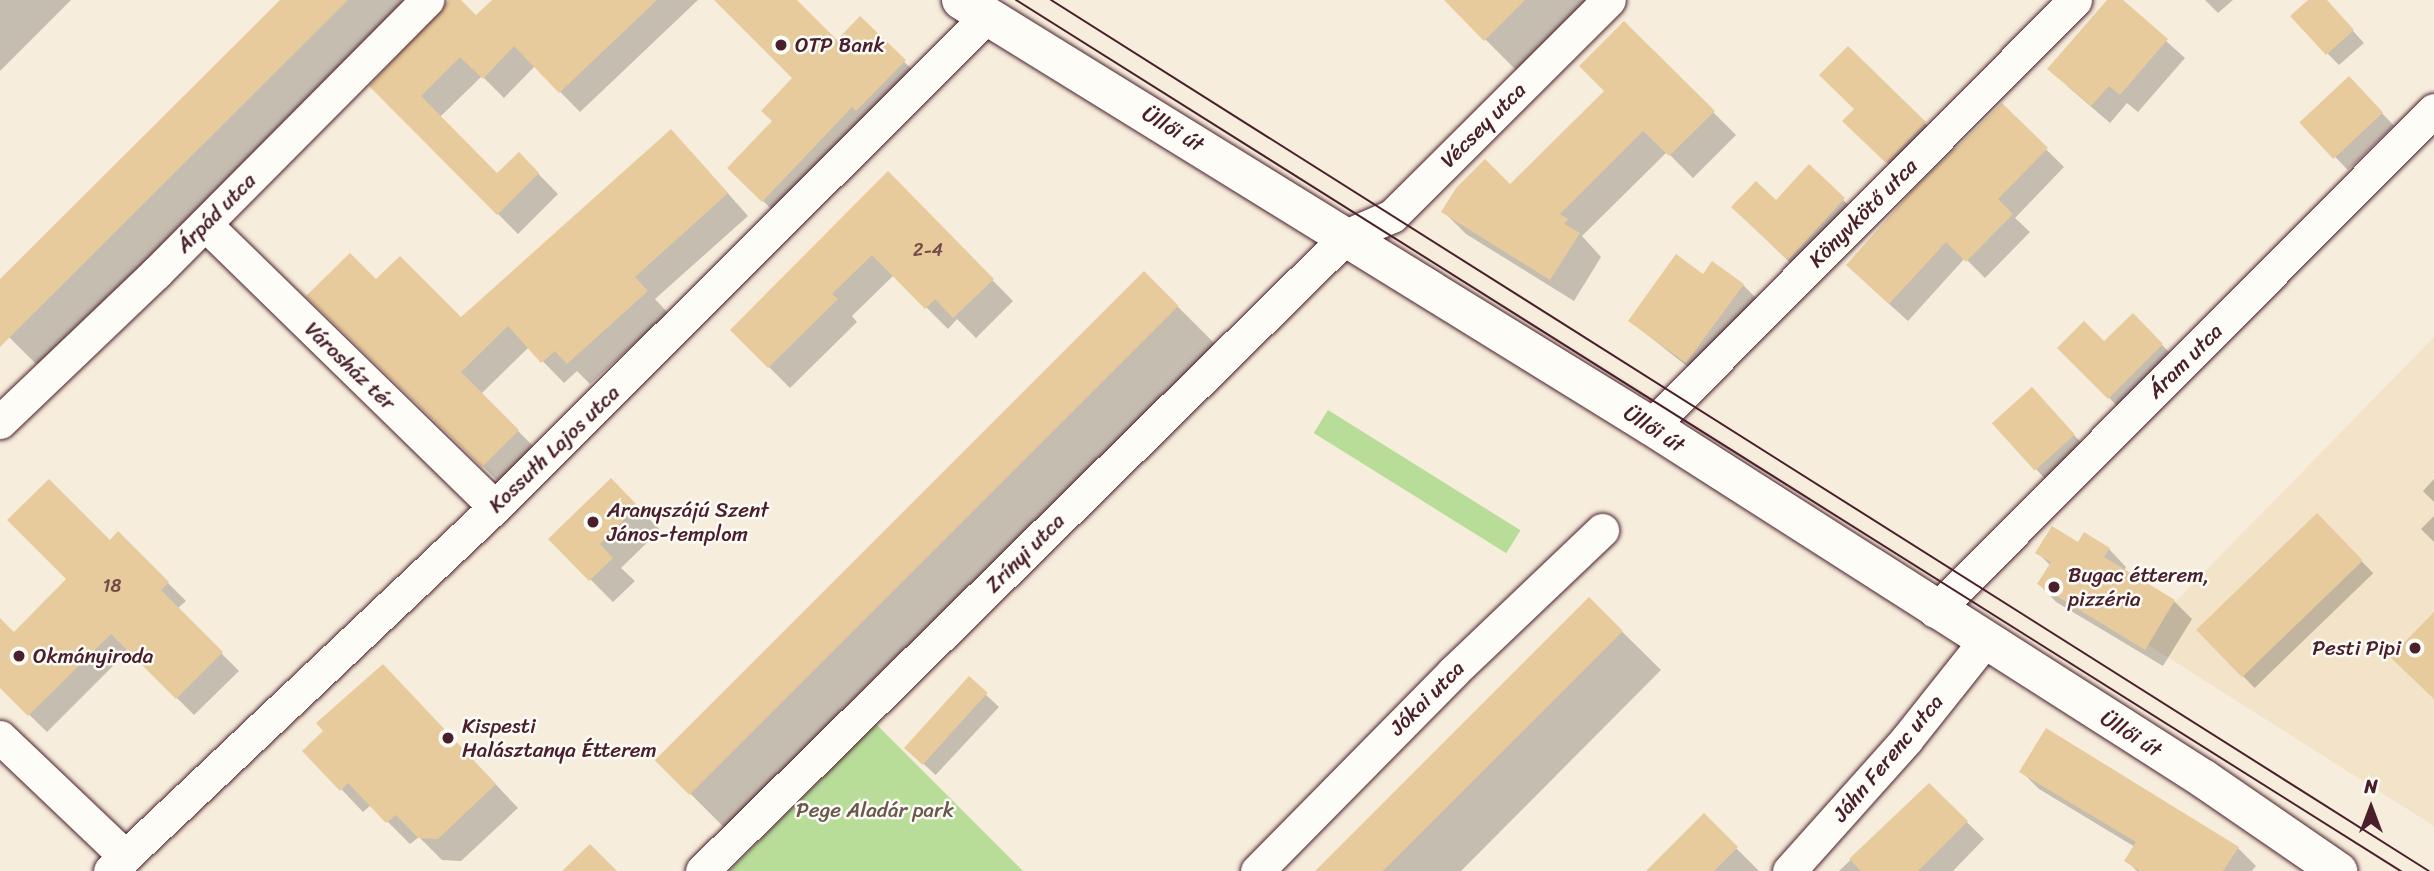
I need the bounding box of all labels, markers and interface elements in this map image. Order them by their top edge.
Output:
place label: OTP Bank [795,32,884,58]
marker: OTP Bank [773,37,789,53]
street label: Vécsey utca [1435,77,1531,173]
street label: Üllői út [1137,101,1209,157]
street label: Könyvkötő utca [1803,153,1923,273]
street label: Árpád utca [171,168,261,258]
house number: 2-4 [913,239,943,261]
street label: Városház tér [300,317,400,415]
street label: Áram utca [2142,318,2228,404]
street label: Kossuth Lajos utca [483,380,625,518]
street label: Üllői út [1619,400,1689,458]
place label: Aranyszájú Szent János-templom [607,497,769,547]
street label: Zrínyi utca [980,508,1070,598]
marker: Aranyszájú Szent János-templom [585,514,601,530]
place label: Bugac étterem, pizzéria [2068,562,2210,612]
house number: 18 [103,575,121,597]
marker: Bugac étterem, pizzéria [2046,579,2062,595]
place label: Pesti Pipi [2312,635,2401,661]
marker: Pesti Pipi [2407,640,2423,656]
place label: Okmányiroda [33,643,153,669]
marker: Okmányiroda [11,648,27,664]
street label: Jókai utca [1385,656,1469,740]
street label: Jáhn Ferenc utca [1827,689,1949,827]
street label: Üllői út [2095,705,2167,763]
place label: Kispesti Halásztanya Étterem [462,713,657,763]
marker: Kispesti Halásztanya Étterem [440,730,456,746]
text: N [2364,770,2378,803]
north arrow [2336,773,2406,843]
park label: Pege Aladár park [796,797,954,823]

